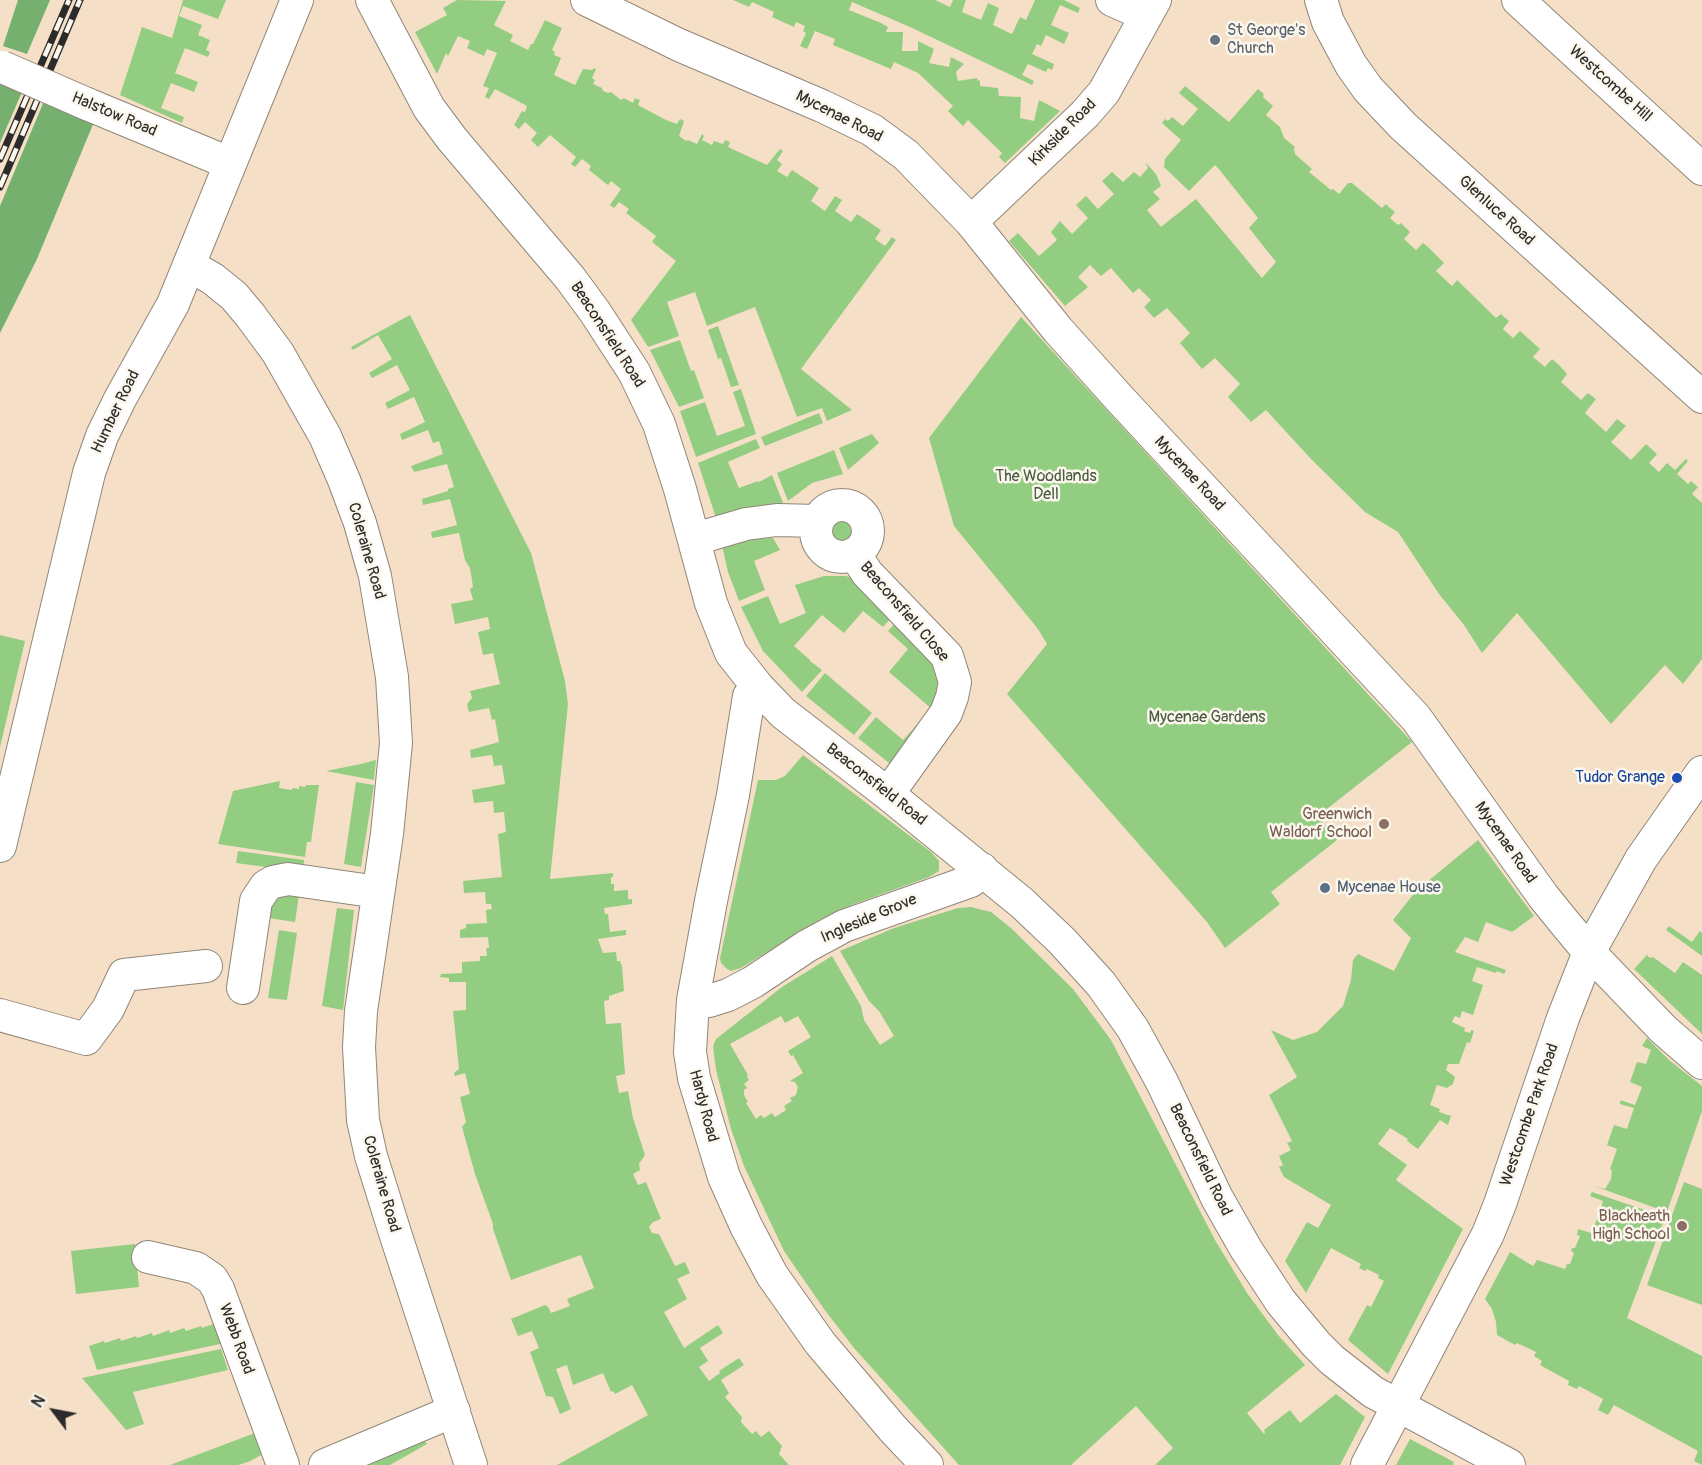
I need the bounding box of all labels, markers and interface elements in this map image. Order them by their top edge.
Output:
place label: St George's Church [1227,21,1305,59]
marker: St George's Church [1208,33,1222,47]
street label: Westcombe Hill [1564,42,1656,126]
street label: Mycenae Road [792,87,886,147]
street label: Halstow Road [68,88,160,142]
street label: Kirkside Road [1025,95,1101,171]
street label: Glenluce Road [1454,172,1538,250]
street label: Beaconsfield Road [566,278,648,392]
street label: Humber Road [88,367,144,457]
street label: Mycenae Road [1150,433,1228,515]
park label: The Woodlands Dell [995,467,1097,505]
street label: Coleraine Road [343,501,389,601]
street label: Beaconsfield Close [855,558,953,666]
park label: Mycenae Gardens [1149,708,1265,728]
street label: Beaconsfield Road [822,740,930,830]
place label: Tudor Grange [1575,768,1665,788]
marker: Tudor Grange [1670,771,1684,785]
street label: Mycenae Road [1470,799,1540,887]
place label: Greenwich Waldorf School [1269,805,1372,843]
marker: Greenwich Waldorf School [1377,817,1391,831]
place label: Mycenae House [1337,878,1441,898]
marker: Mycenae House [1318,881,1332,895]
street label: Ingleside Grove [818,890,920,948]
street label: Westcombe Park Road [1497,1041,1563,1189]
street label: Hardy Road [684,1068,722,1144]
street label: Beaconsfield Road [1165,1101,1235,1219]
street label: Coleraine Road [358,1134,404,1234]
place label: Blackheath High School [1592,1207,1670,1245]
marker: Blackheath High School [1675,1219,1689,1233]
street label: Webb Road [214,1301,258,1377]
north arrow [24,1381,84,1441]
text: N [27,1392,50,1411]

